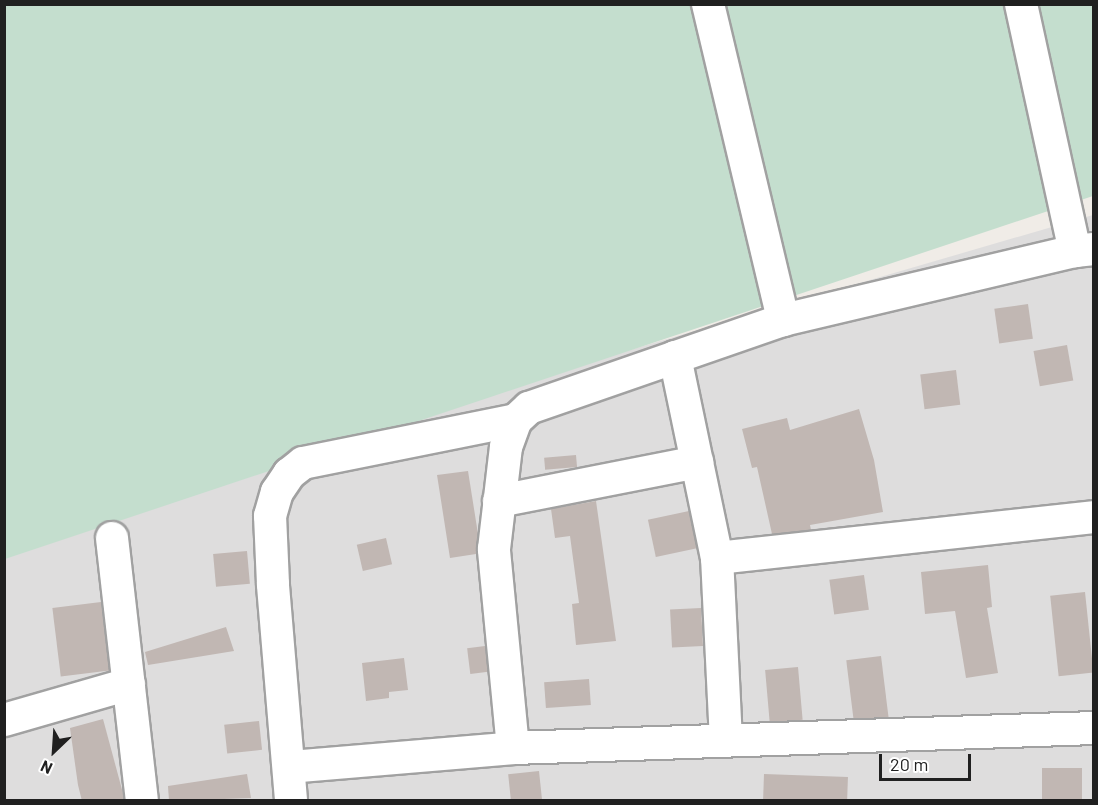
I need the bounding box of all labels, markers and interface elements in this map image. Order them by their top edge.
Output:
north arrow [24,721,84,781]
scale bar [882,742,974,780]
text: 20 m [890,753,928,775]
text: N [37,757,55,779]

